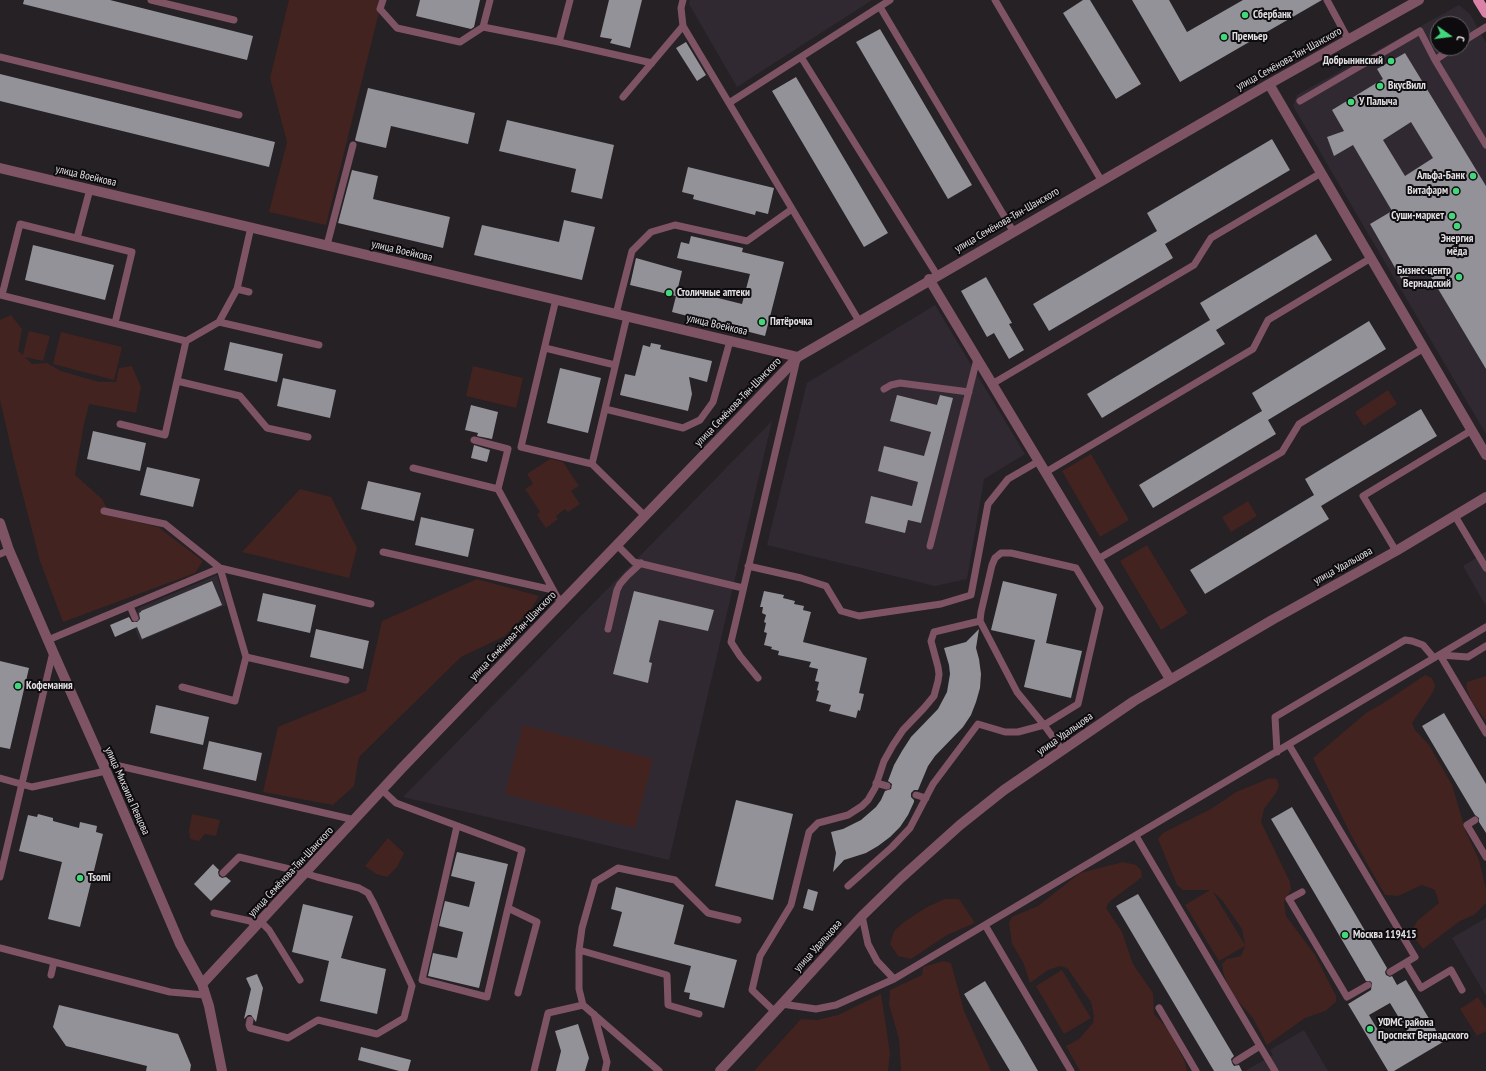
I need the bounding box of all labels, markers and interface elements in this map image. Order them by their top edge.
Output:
place label: Сбербанк [1253,8,1291,22]
marker: Сбербанк [1240,10,1250,20]
north arrow [1430,16,1470,56]
street label: улица Семёнова-Тян-Шанского [1234,24,1344,94]
place label: Премьер [1232,30,1268,44]
marker: Премьер [1219,32,1229,42]
text: С [1453,35,1468,43]
place label: Добрынинский [1323,54,1383,68]
marker: Добрынинский [1386,56,1396,66]
place label: ВкусВилл [1388,79,1426,93]
marker: ВкусВилл [1375,81,1385,91]
place label: У Палыча [1359,95,1397,109]
marker: У Палыча [1346,97,1356,107]
street label: улица Воейкова [54,163,118,189]
place label: Альфа-Банк [1417,169,1465,183]
marker: Альфа-Банк [1468,171,1478,181]
place label: Витафарм [1407,184,1448,198]
street label: улица Семёнова-Тян-Шанского [952,185,1062,255]
marker: Витафарм [1451,186,1461,196]
place label: Суши-маркет [1391,209,1444,223]
marker: Суши-маркет [1447,211,1457,221]
marker: Энергия мёда [1452,221,1462,231]
place label: Энергия мёда [1441,232,1473,258]
street label: улица Воейкова [370,238,434,264]
place label: Бизнес-центр Вернадский [1397,264,1451,290]
marker: Бизнес-центр Вернадский [1454,272,1464,282]
place label: Столичные аптеки [677,286,750,300]
marker: Столичные аптеки [664,288,674,298]
street label: улица Воейкова [685,312,749,338]
place label: Пятёрочка [770,315,812,329]
marker: Пятёрочка [757,317,767,327]
street label: улица Семёнова-Тян-Шанского [692,355,784,449]
street label: улица Удальцова [1311,544,1375,588]
street label: улица Семёнова-Тян-Шанского [467,589,559,683]
place label: Кофемания [26,679,73,693]
marker: Кофемания [13,681,23,691]
street label: улица Удальцова [1034,710,1096,758]
street label: улица Михаила Певцова [102,745,152,837]
street label: улица Семёнова-Тян-Шанского [246,824,336,920]
place label: Tsomi [88,871,111,885]
marker: Tsomi [75,873,85,883]
street label: улица Удальцова [791,917,845,975]
place label: Москва 119415 [1353,928,1416,942]
marker: Москва 119415 [1340,930,1350,940]
place label: УФМС района Проспект Вернадского [1378,1016,1469,1042]
marker: УФМС района Проспект Вернадского [1365,1024,1375,1034]

